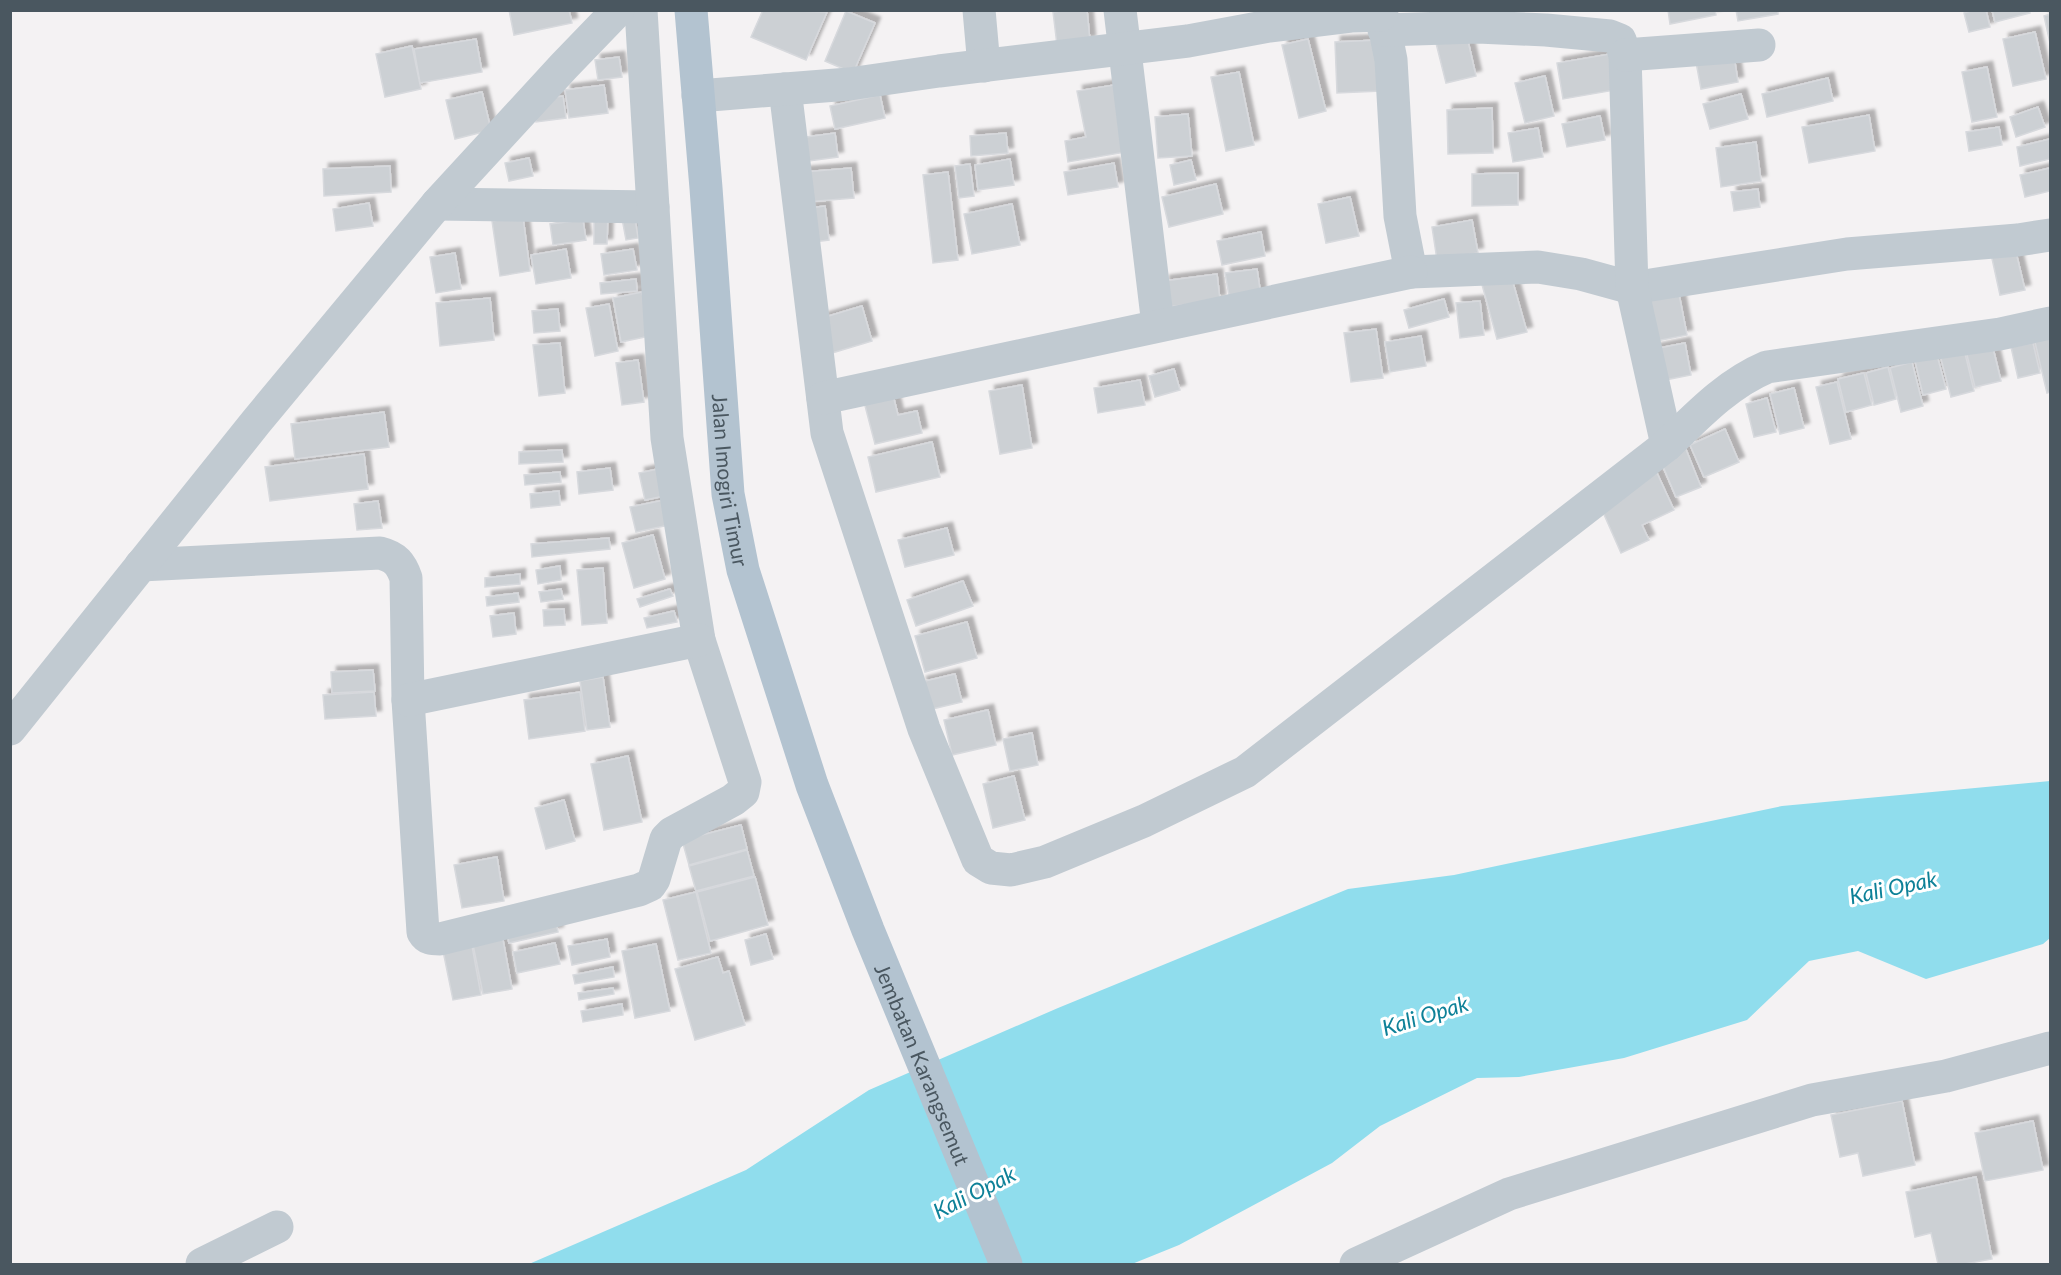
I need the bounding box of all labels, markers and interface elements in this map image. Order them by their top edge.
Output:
street label: Jalan Imogiri Timur [708,393,755,569]
water label: Kali Opak [1847,864,1940,909]
street label: Jembatan Karangsemut [871,959,976,1169]
water label: Kali Opak [1379,989,1472,1041]
water label: Kali Opak [928,1160,1020,1224]

